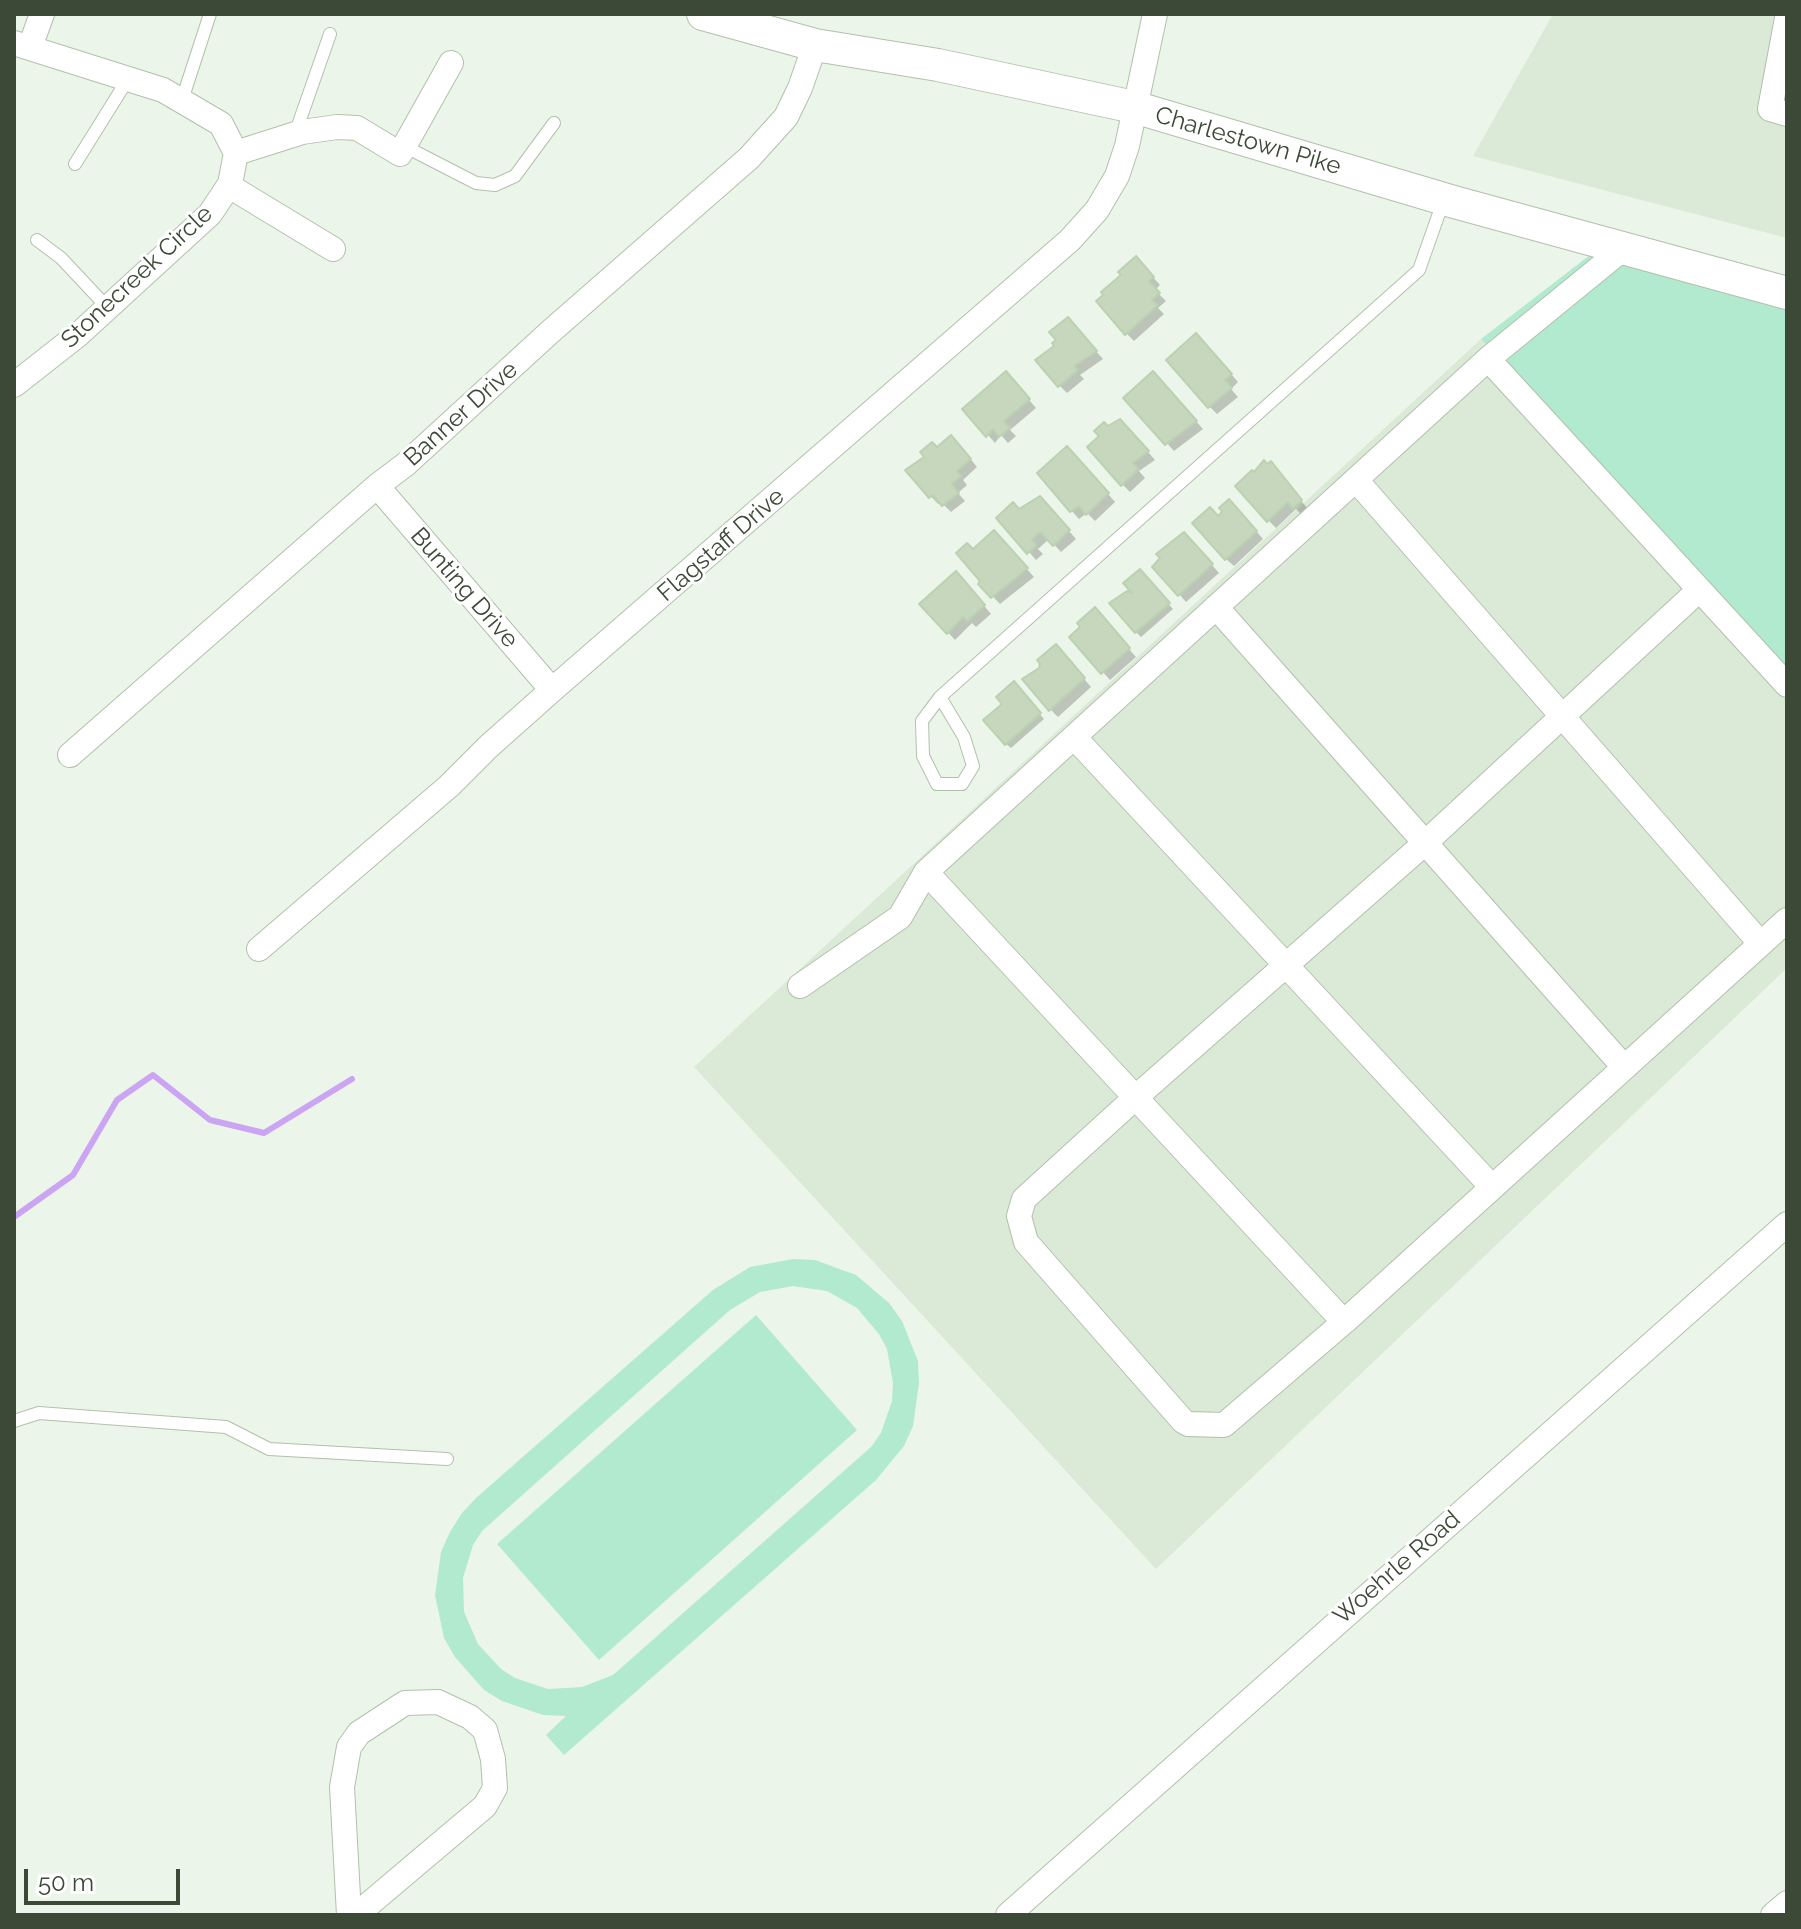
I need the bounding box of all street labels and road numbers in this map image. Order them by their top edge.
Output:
street label: Charlestown Pike [1152,101,1344,181]
street label: Stonecreek Circle [55,200,219,354]
street label: Banner Drive [398,355,524,473]
street label: Flagstaff Drive [652,482,790,608]
street label: Bunting Drive [404,522,524,654]
street label: Woehrle Road [1328,1505,1466,1631]

